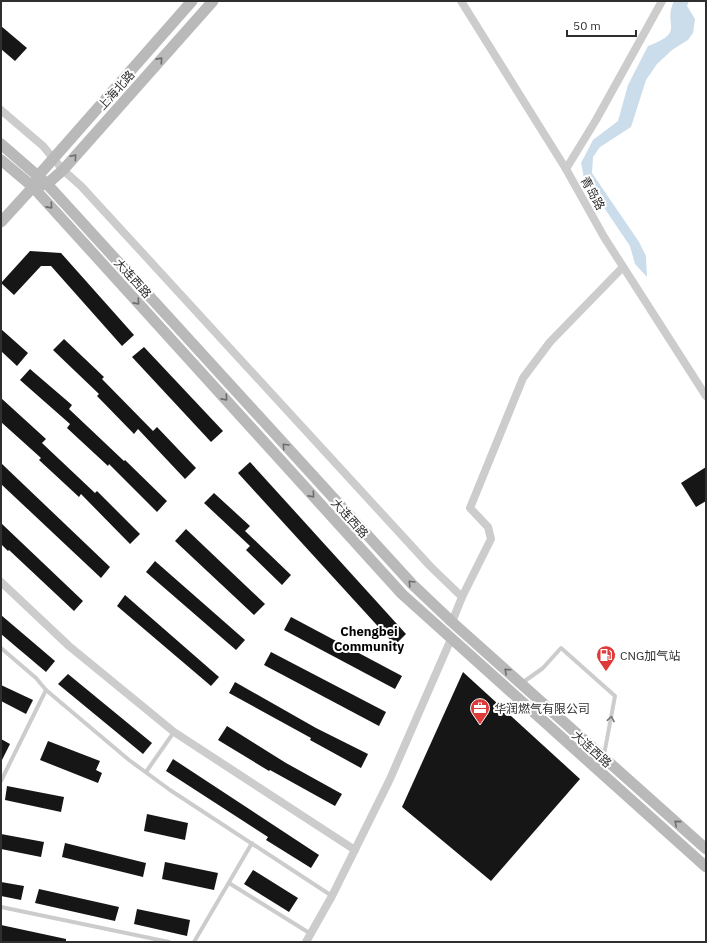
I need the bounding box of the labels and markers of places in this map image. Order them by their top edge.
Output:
fuel station icon: CNG加气站 [595,644,617,672]
place label: CNG加气站 [620,648,680,663]
office icon: 华润燃气有限公司 [469,697,491,725]
place label: 华润燃气有限公司 [494,701,590,716]

